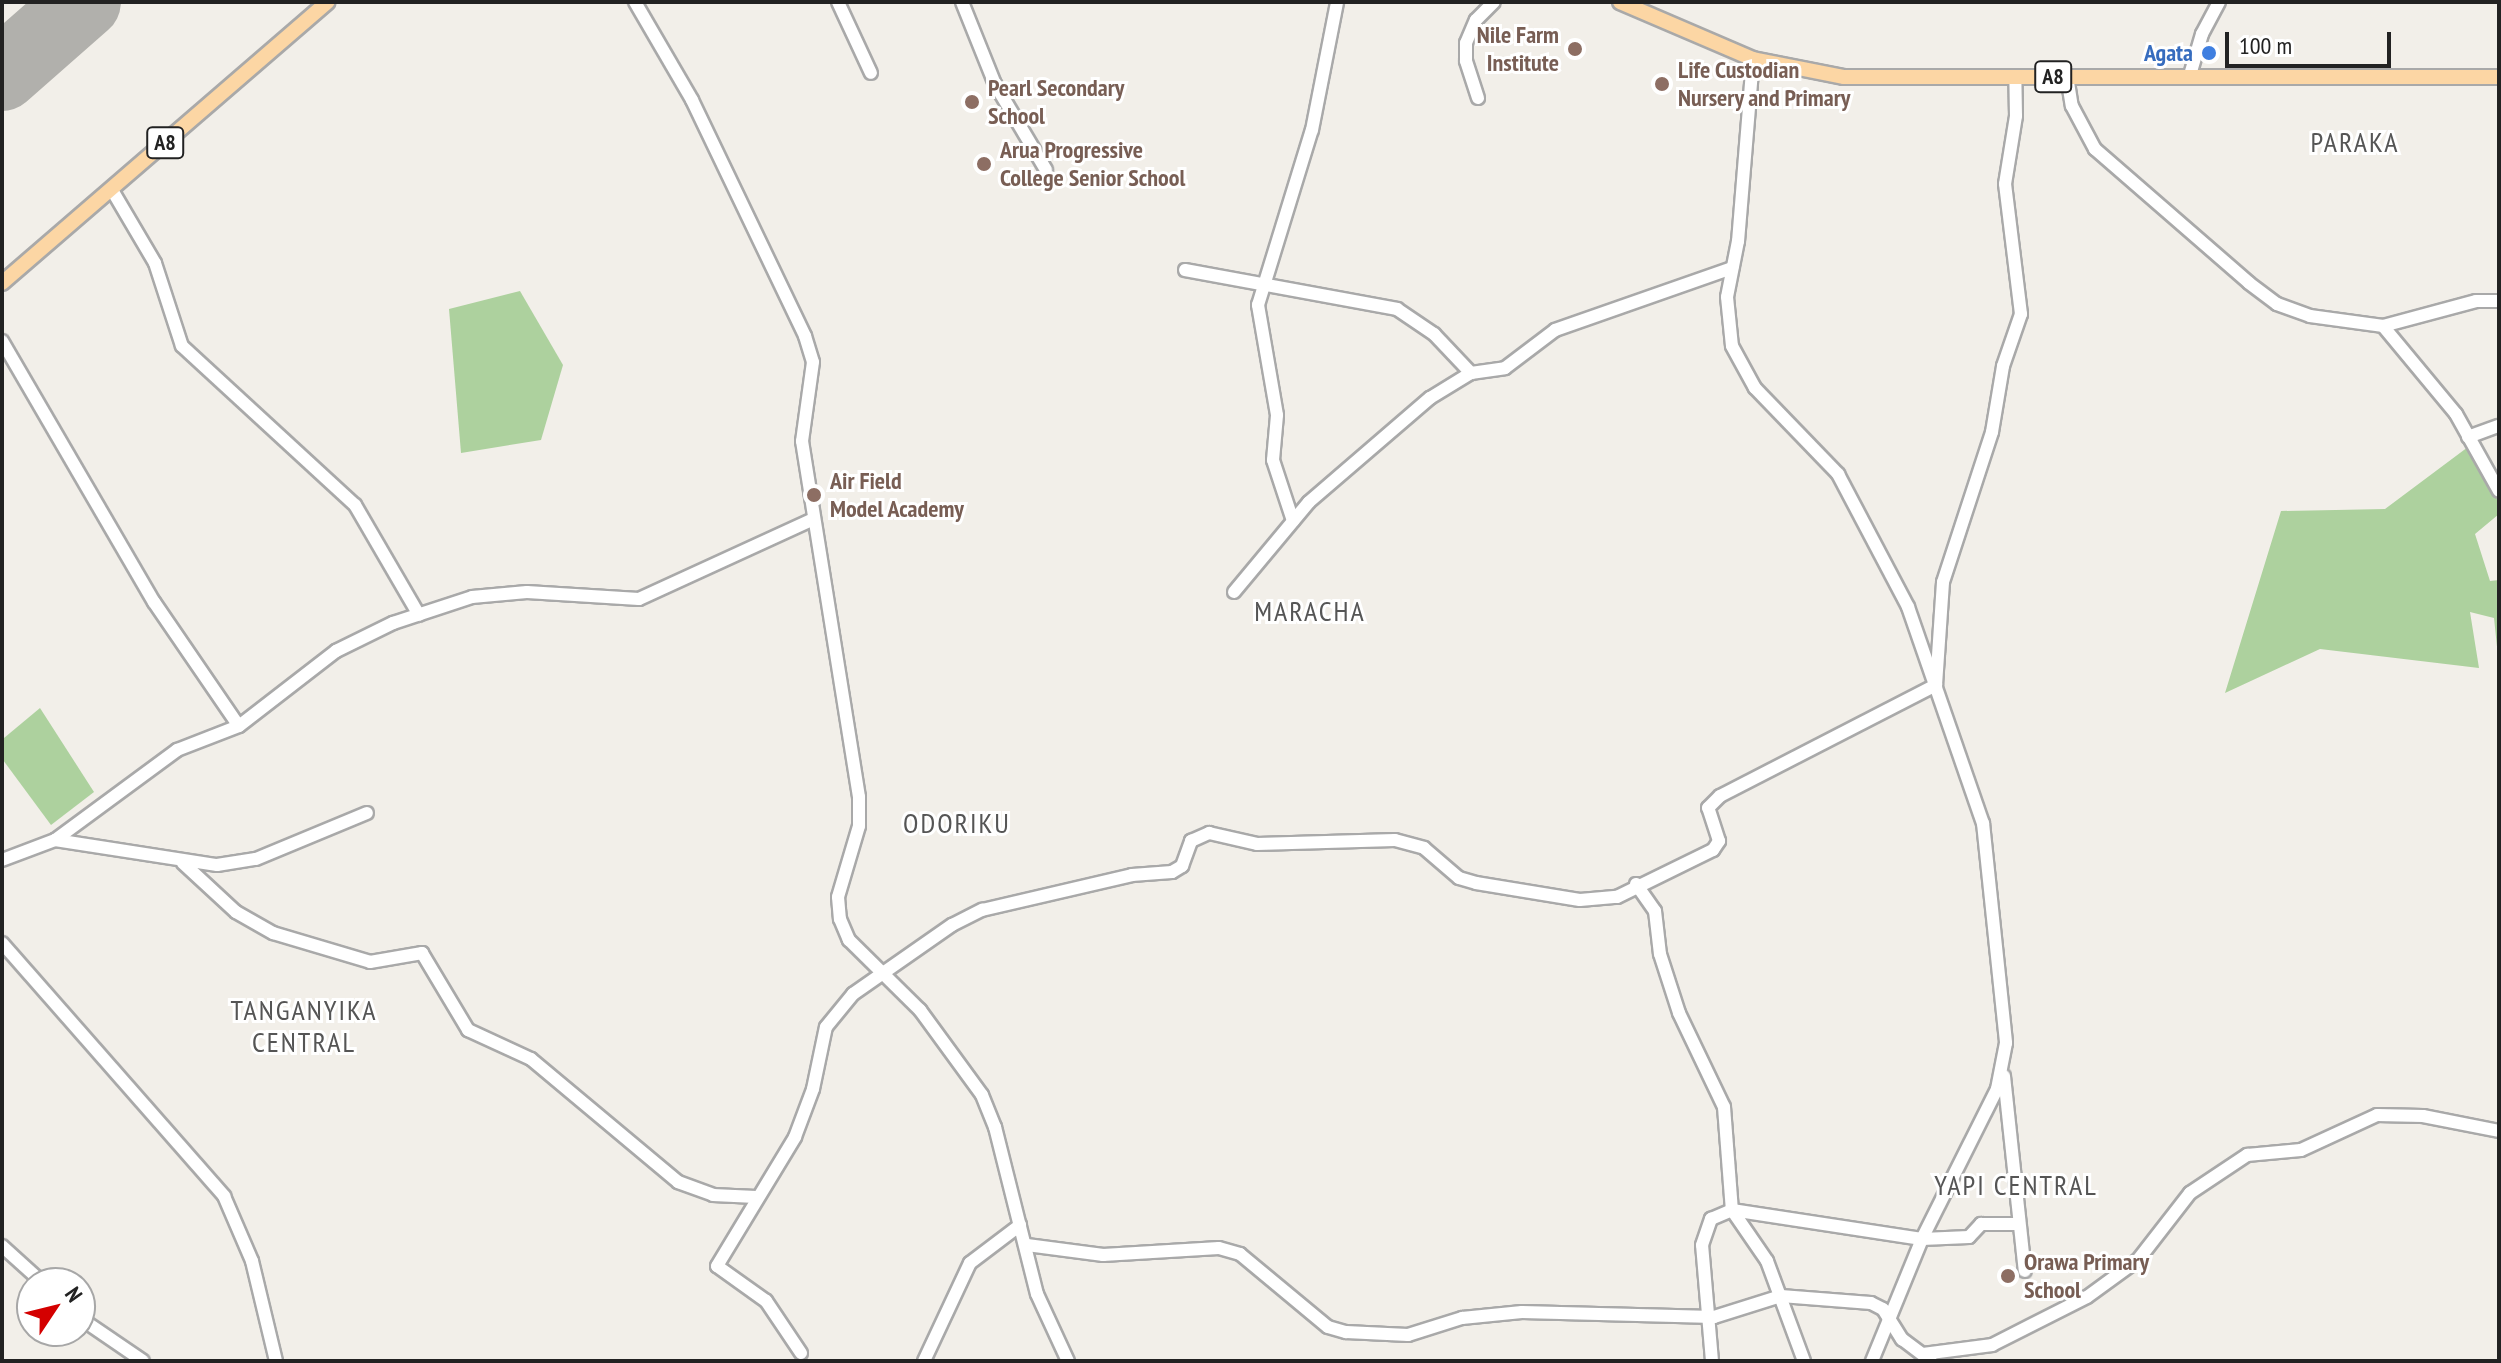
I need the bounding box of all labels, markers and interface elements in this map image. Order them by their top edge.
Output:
scale bar [2229,16,2395,66]
place label: Nile Farm Institute [1477,21,1559,77]
text: 100 m [2239,30,2292,61]
place label: Agata [2144,39,2193,67]
marker: Nile Farm Institute [1566,40,1584,58]
marker: Agata [2200,44,2218,62]
place label: Life Custodian Nursery and Primary [1678,56,1851,112]
road number: A8 [2033,59,2073,95]
place label: Pearl Secondary School [988,74,1124,130]
marker: Life Custodian Nursery and Primary [1653,75,1671,93]
marker: Pearl Secondary School [963,93,981,111]
road number: A8 [145,125,185,161]
district label: PARAKA [2311,125,2399,159]
place label: Arua Progressive College Senior School [1000,136,1185,192]
marker: Arua Progressive College Senior School [975,155,993,173]
place label: Air Field Model Academy [830,467,965,523]
marker: Air Field Model Academy [805,486,823,504]
district label: MARACHA [1254,594,1366,628]
district label: ODORIKU [903,806,1011,840]
district label: TANGANYIKA CENTRAL [230,993,378,1059]
district label: YAPI CENTRAL [1934,1168,2098,1202]
place label: Orawa Primary School [2024,1248,2149,1304]
north arrow [16,1267,96,1347]
marker: Orawa Primary School [1999,1267,2017,1285]
text: N [59,1281,89,1307]

